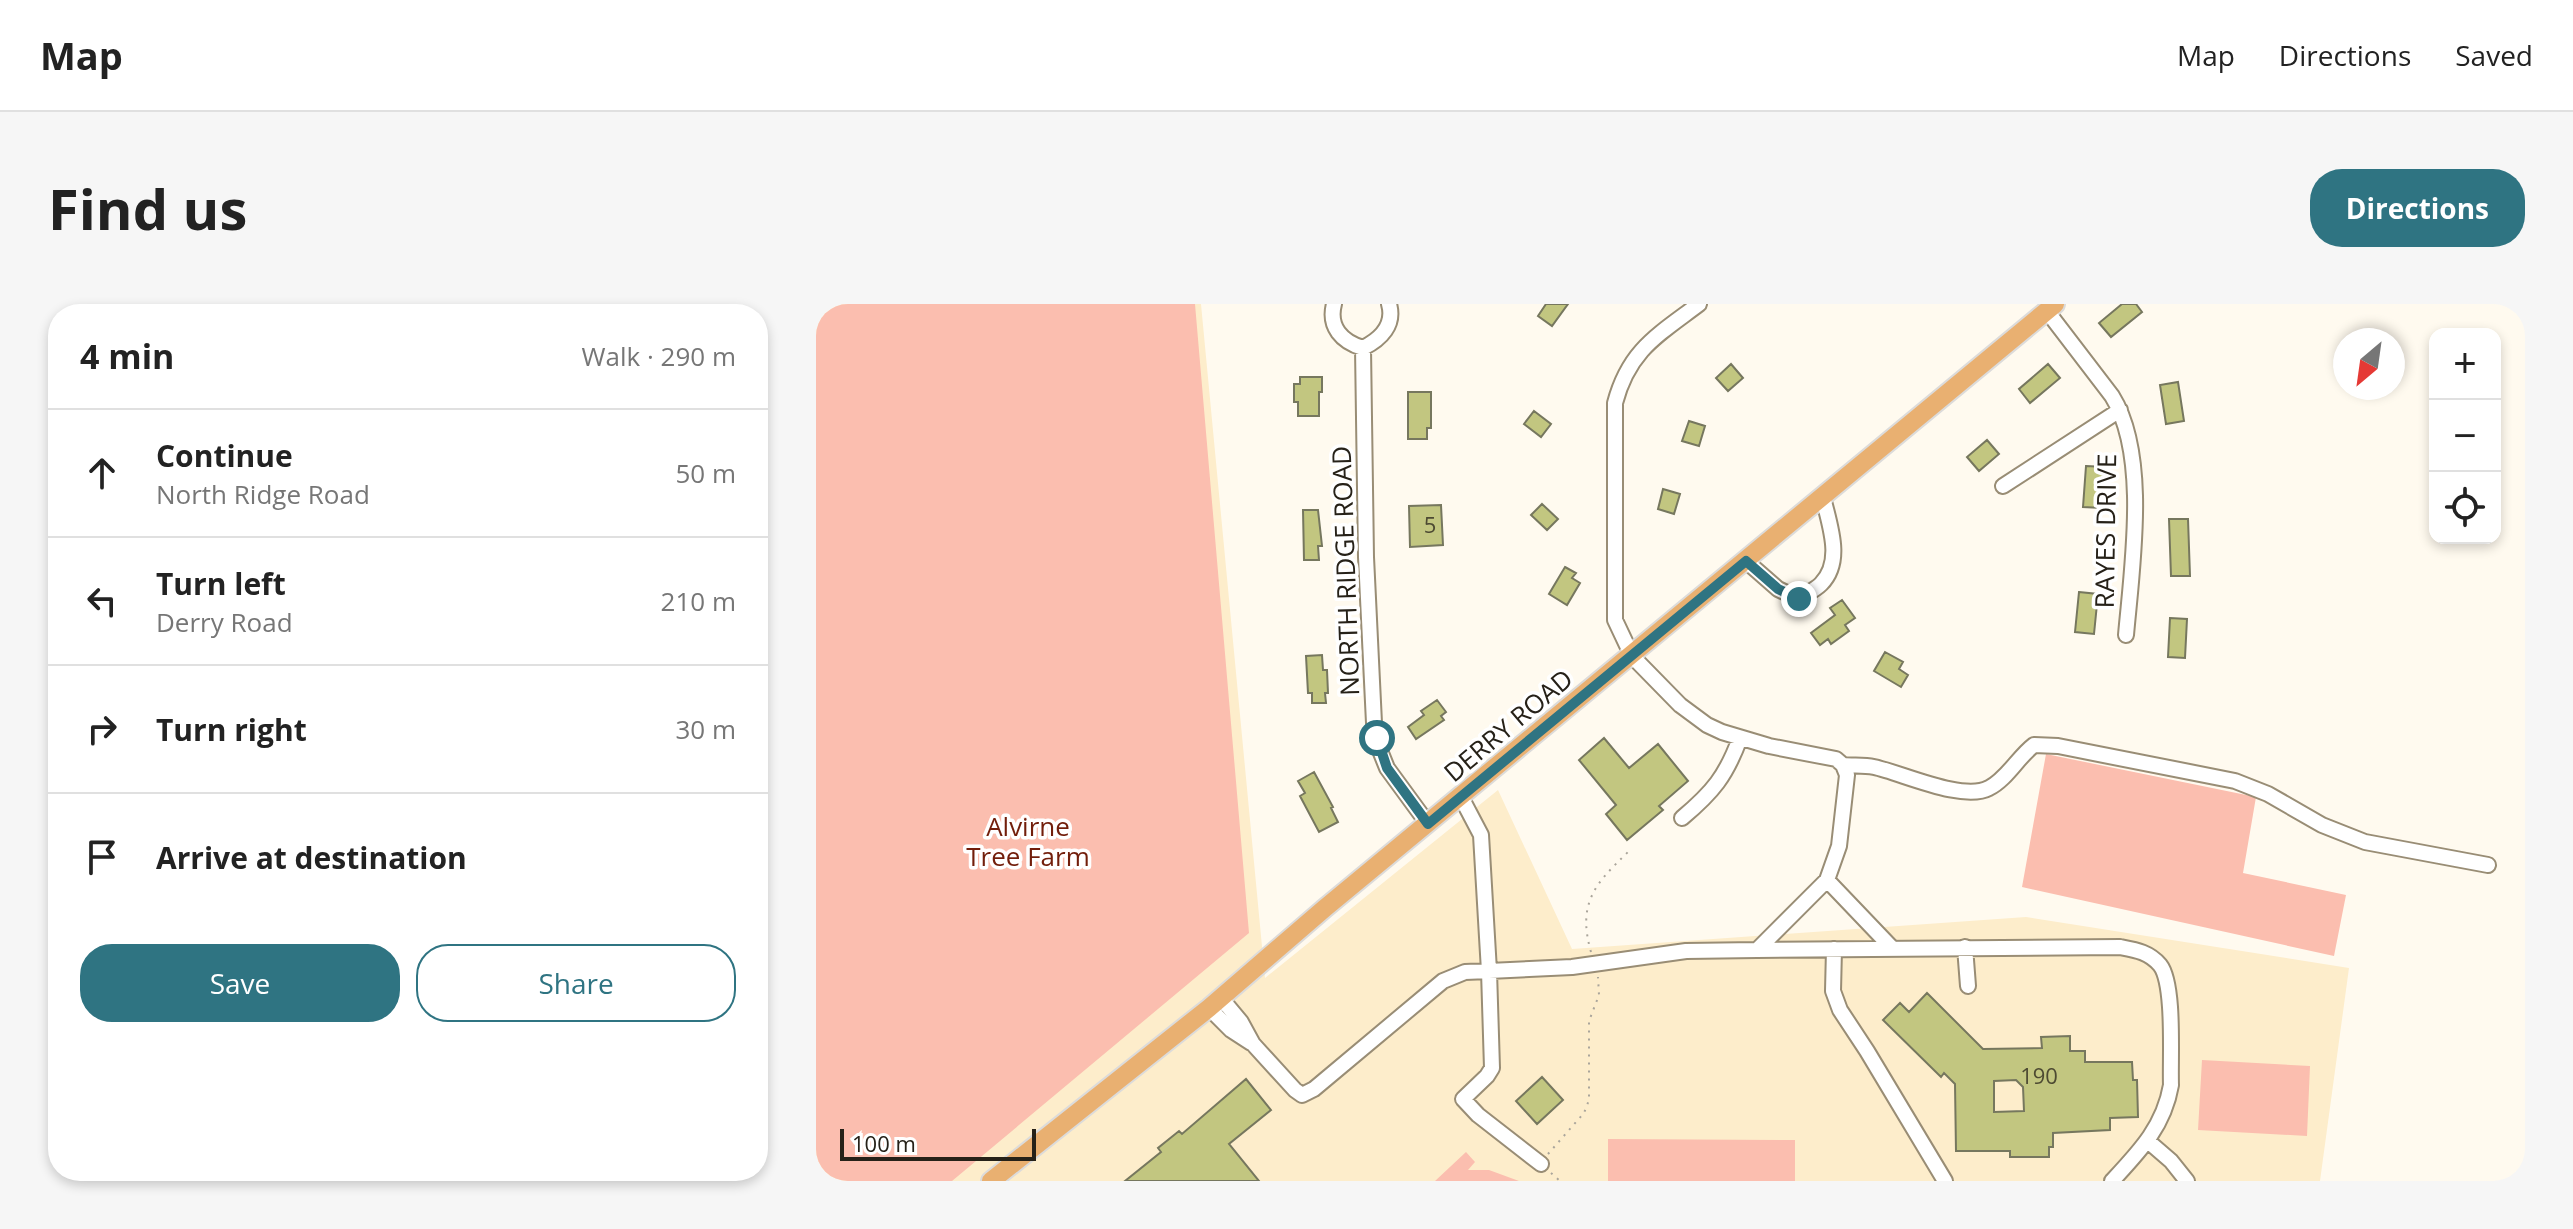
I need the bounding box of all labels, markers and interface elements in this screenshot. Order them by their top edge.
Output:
text: Map [40,29,123,81]
text: Map [2177,36,2235,74]
text: Directions [2279,36,2411,74]
text: Saved [2455,36,2533,74]
button: Directions [2310,169,2525,247]
text: Find us [48,170,247,246]
north arrow [2333,328,2405,400]
map controls [2429,328,2501,544]
button: + [2429,328,2501,400]
text: 4 min [80,333,174,379]
text: Walk · 290 m [582,338,736,374]
button: − [2429,400,2501,472]
text: Continue [156,435,293,476]
street label: NORTH RIDGE ROAD [1323,445,1367,697]
icon: ahead [80,451,124,495]
street label: RAYES DRIVE [2086,453,2124,609]
text: 50 m [675,455,736,491]
button: locate [2429,472,2501,544]
text: North Ridge Road [156,476,370,512]
house number: 5 [1424,509,1436,539]
text: Turn left [156,563,286,604]
icon: left [80,579,124,623]
route end [1781,581,1817,617]
text: 210 m [661,583,736,619]
text: Derry Road [156,604,293,640]
street label: DERRY ROAD [1436,660,1580,790]
icon: right [80,707,124,751]
text: Turn right [156,709,307,750]
text: 30 m [675,711,736,747]
route start [1359,720,1395,756]
park label: Alvirne Tree Farm [966,808,1090,874]
icon: arrive [80,835,124,879]
text: Arrive at destination [156,837,467,878]
button: Save [80,944,400,1022]
button: Share [416,944,736,1022]
house number: 190 [2020,1060,2058,1090]
scale bar [840,1125,1036,1161]
text: 100 m [852,1128,916,1158]

